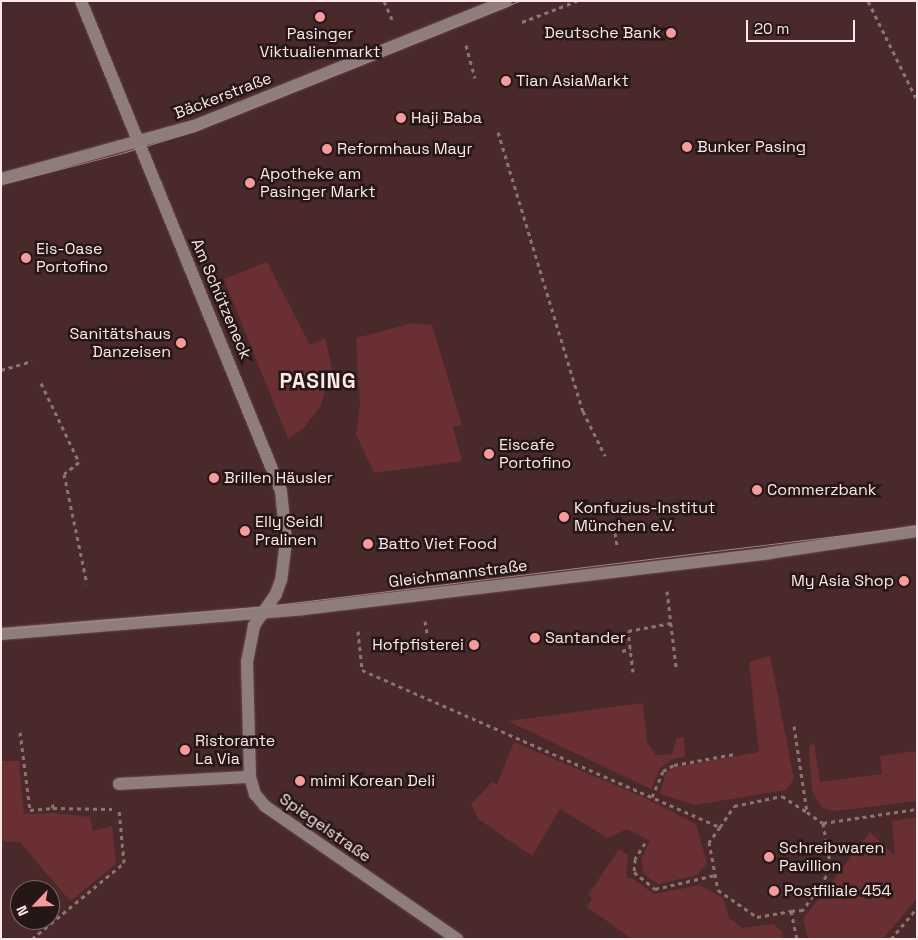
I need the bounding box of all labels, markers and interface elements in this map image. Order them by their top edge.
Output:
scale bar [748,10,857,42]
marker: Pasinger Viktualienmarkt [314,11,326,23]
text: 20 m [754,19,789,38]
place label: Deutsche Bank [544,23,661,43]
place label: Pasinger Viktualienmarkt [260,24,380,62]
marker: Deutsche Bank [665,27,677,39]
street label: Bäckerstraße [172,69,274,123]
place label: Tian AsiaMarkt [516,71,629,91]
marker: Tian AsiaMarkt [500,75,512,87]
place label: Haji Baba [411,108,482,128]
marker: Haji Baba [395,112,407,124]
place label: Bunker Pasing [697,137,806,157]
place label: Reformhaus Mayr [337,139,472,159]
marker: Bunker Pasing [681,141,693,153]
marker: Reformhaus Mayr [321,143,333,155]
place label: Apotheke am Pasinger Markt [260,164,376,202]
marker: Apotheke am Pasinger Markt [244,177,256,189]
street label: Am Schützeneck [187,236,255,362]
place label: Eis-Oase Portofino [36,239,108,277]
marker: Eis-Oase Portofino [20,252,32,264]
place label: Sanitätshaus Danzeisen [69,324,171,362]
marker: Sanitätshaus Danzeisen [175,337,187,349]
district label: PASING [279,368,357,394]
place label: Eiscafe Portofino [499,435,571,473]
marker: Eiscafe Portofino [483,448,495,460]
place label: Brillen Häusler [224,468,333,488]
marker: Brillen Häusler [208,472,220,484]
place label: Commerzbank [767,480,876,500]
marker: Commerzbank [751,484,763,496]
place label: Konfuzius-Institut München e.V. [574,498,715,536]
marker: Konfuzius-Institut München e.V. [558,511,570,523]
place label: Elly Seidl Pralinen [255,512,323,550]
marker: Elly Seidl Pralinen [239,525,251,537]
place label: Batto Viet Food [378,534,497,554]
marker: Batto Viet Food [362,538,374,550]
street label: Gleichmannstraße [387,556,529,592]
place label: My Asia Shop [791,571,894,591]
marker: My Asia Shop [898,575,910,587]
place label: Santander [545,628,626,648]
marker: Santander [529,632,541,644]
place label: Hofpfisterei [372,635,464,655]
marker: Hofpfisterei [468,639,480,651]
place label: Ristorante La Via [195,731,275,769]
marker: Ristorante La Via [179,744,191,756]
place label: mimi Korean Deli [310,771,435,791]
marker: mimi Korean Deli [294,775,306,787]
street label: Spiegelstraße [276,789,374,867]
place label: Schreibwaren Pavillion [779,838,884,876]
marker: Schreibwaren Pavillion [763,851,775,863]
north arrow [10,880,60,930]
place label: Postfiliale 454 [784,881,891,901]
marker: Postfiliale 454 [768,885,780,897]
text: N [12,903,32,919]

